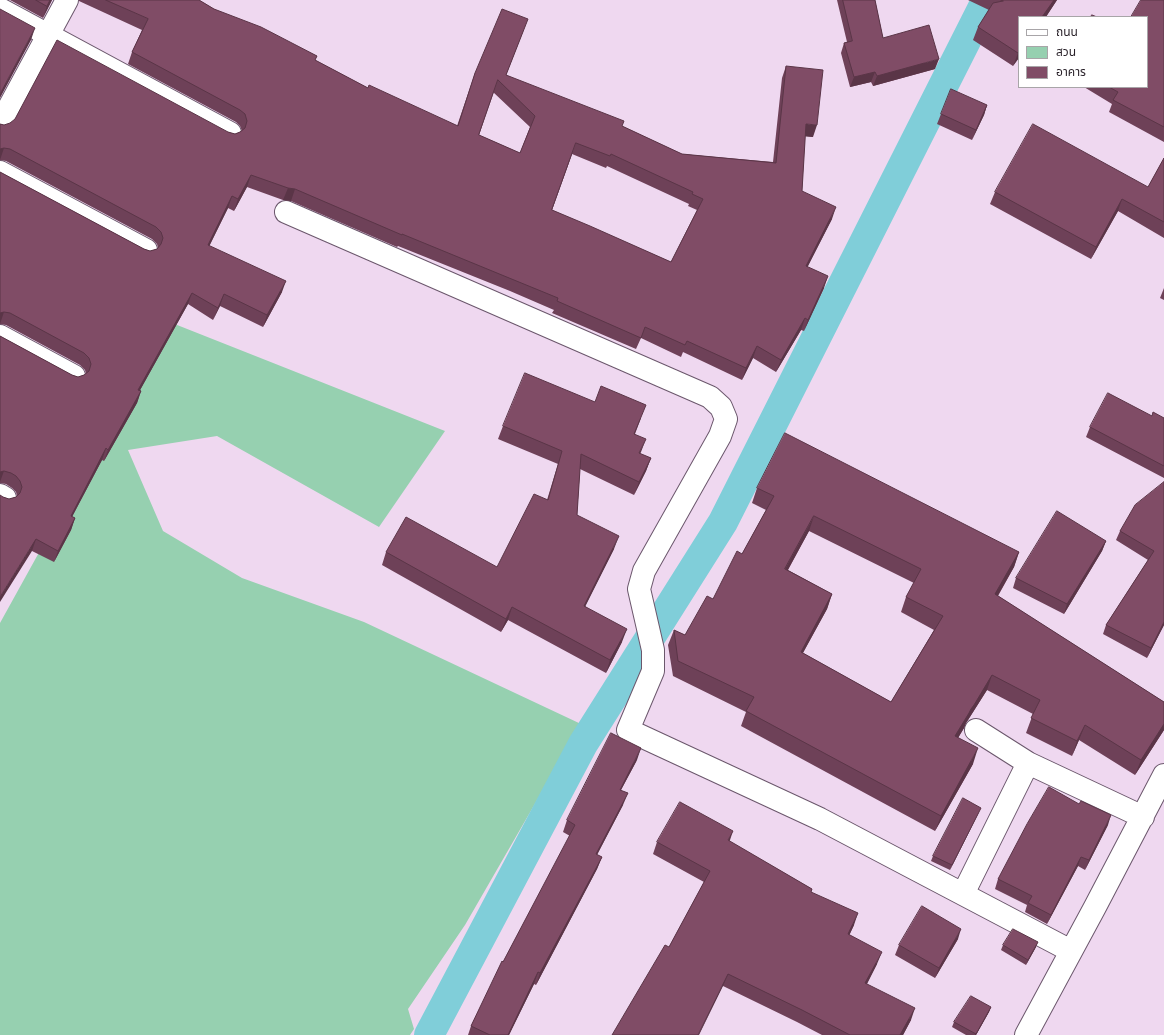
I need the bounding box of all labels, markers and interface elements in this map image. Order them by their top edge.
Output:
legend [1018,16,1148,88]
text: ถนน [1056,25,1078,39]
text: สวน [1056,45,1076,59]
text: อาคาร [1056,65,1086,79]

